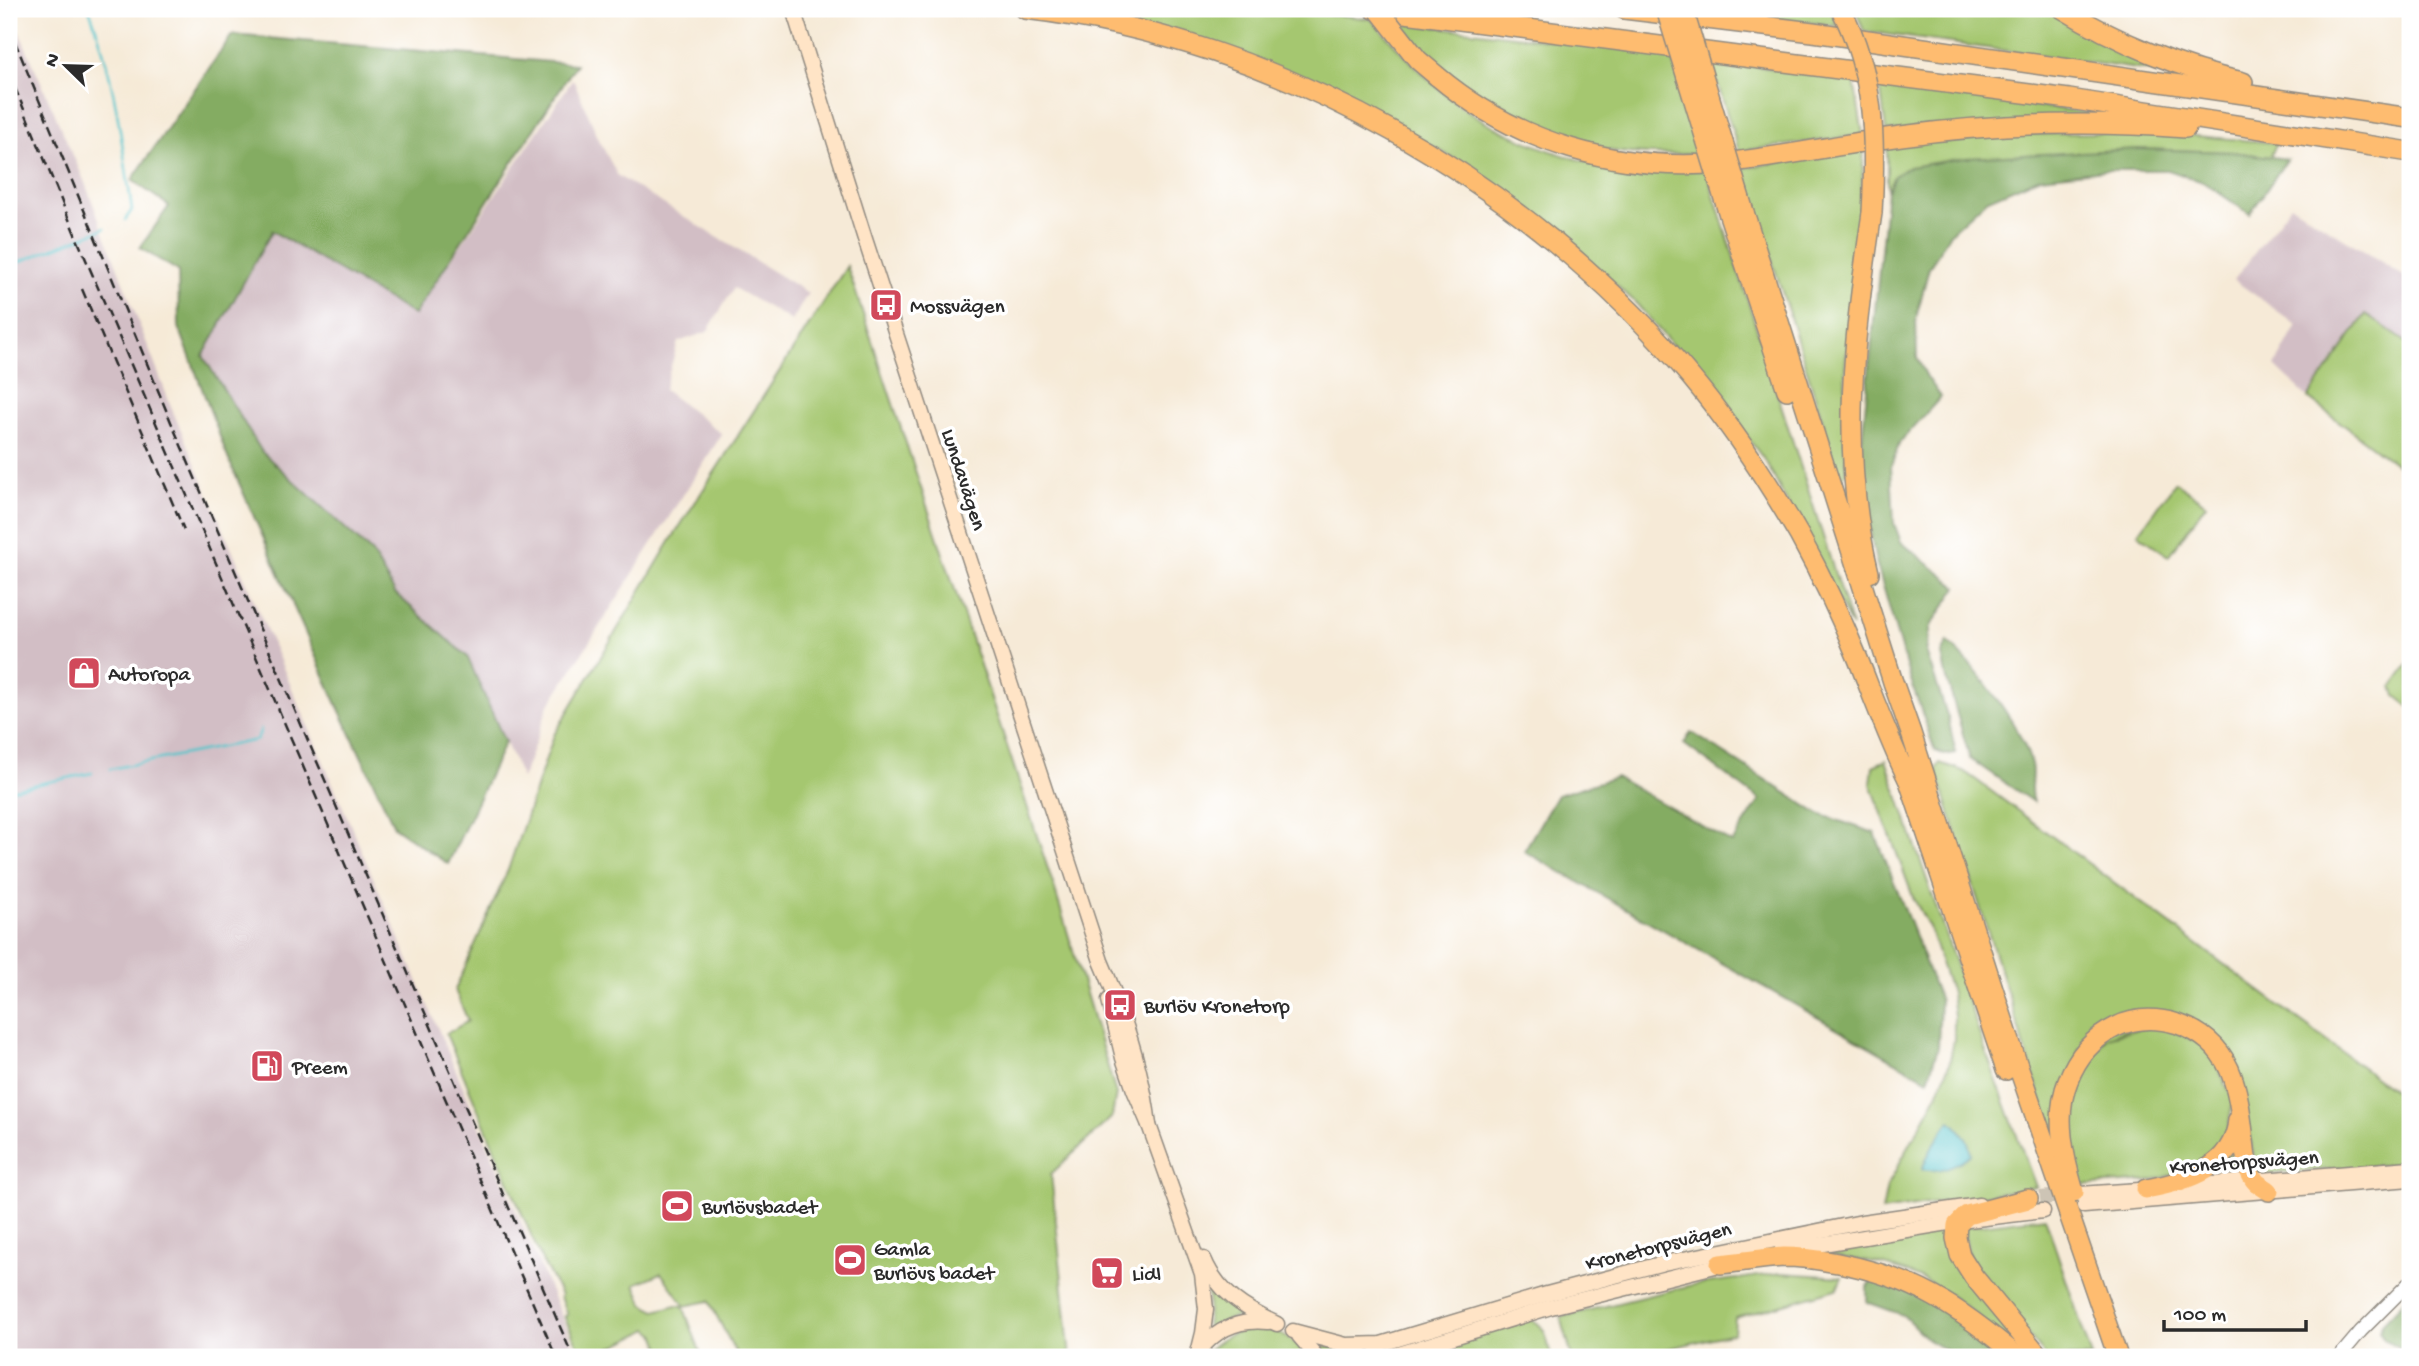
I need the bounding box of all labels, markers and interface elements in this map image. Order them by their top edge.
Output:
north arrow [32,32,102,102]
text: N [41,51,67,71]
bus stop icon: Mossvägen [867,286,905,324]
place label: Mossvägen [910,296,1005,321]
street label: Lundavägen [934,426,990,534]
shop icon: Autoropa [65,654,103,692]
place label: Autoropa [108,664,191,689]
bus stop icon: Burlöv Kronetorp [1101,986,1139,1024]
place label: Burlöv Kronetorp [1143,996,1290,1021]
fuel station icon: Preem [248,1047,286,1085]
place label: Preem [291,1057,348,1082]
street label: Kronetorpsvägen [2169,1147,2320,1182]
sports icon: Burlövsbadet [658,1187,696,1225]
place label: Burlövsbadet [701,1197,819,1222]
street label: Kronetorpsvägen [1583,1218,1734,1279]
place label: Gamla Burlövs badet [873,1239,996,1288]
sports icon: Gamla Burlövs badet [831,1241,869,1279]
supermarket icon: Lidl [1088,1254,1126,1292]
place label: Lidl [1132,1264,1161,1289]
scale bar [2164,1289,2305,1333]
text: 100 m [2173,1304,2226,1329]

